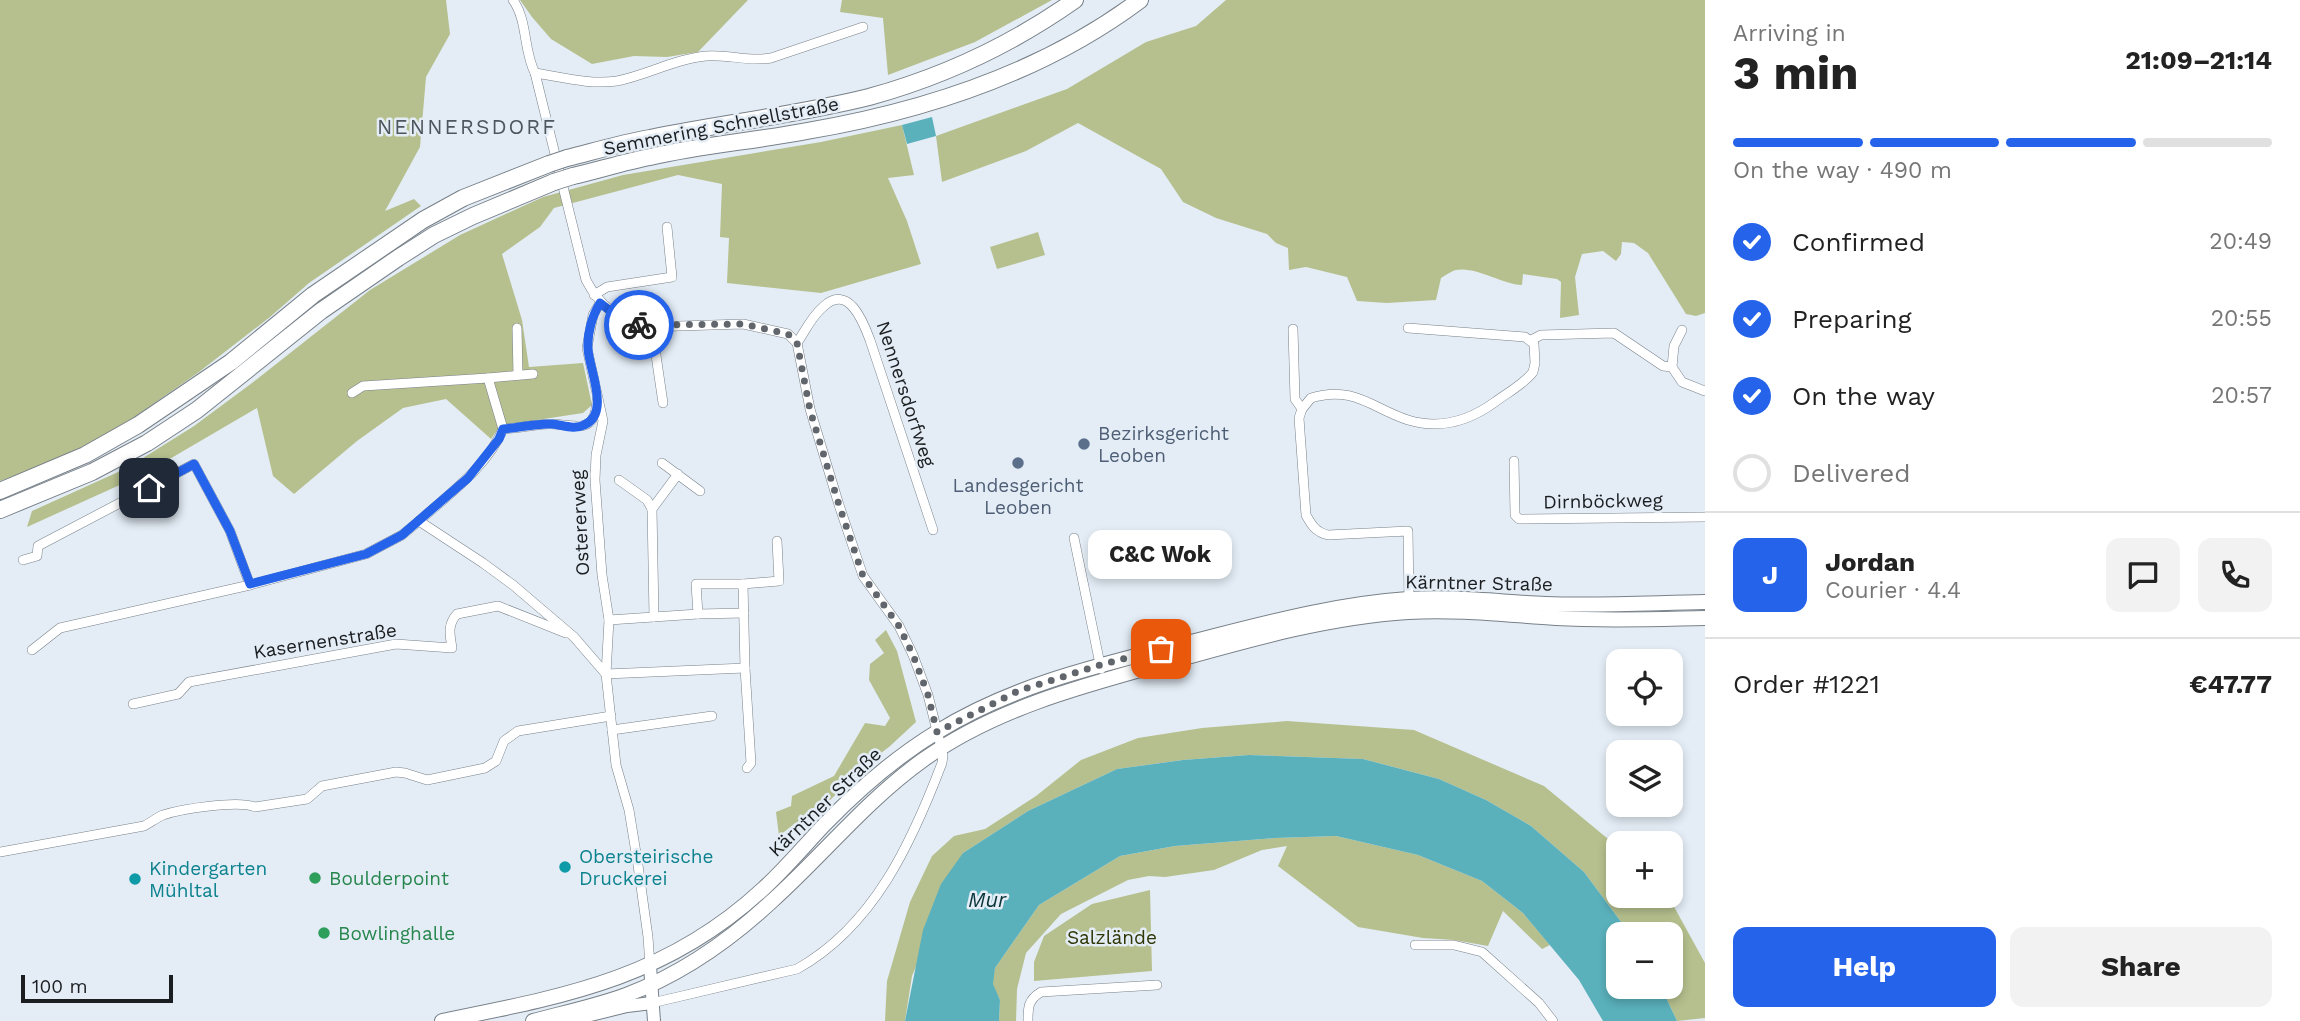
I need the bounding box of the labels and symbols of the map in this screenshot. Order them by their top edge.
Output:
street label: Semmering Schnellstraße [601,92,841,160]
district label: NENNERSDORF [377,114,557,139]
courier [604,290,674,360]
street label: Nennersdorfweg [872,318,941,471]
place label: Bezirksgericht Leoben [1098,422,1229,467]
marker: Bezirksgericht Leoben [1076,436,1092,452]
marker: Landesgericht Leoben [1010,455,1026,471]
pin [119,458,179,518]
street label: Ostererweg [566,469,594,577]
place label: Landesgericht Leoben [953,474,1083,519]
street label: Dirnböckweg [1543,488,1664,514]
callout: C&C Wok [1089,530,1233,579]
street label: Kärntner Straße [1405,570,1553,596]
street label: Kasernenstraße [252,618,398,664]
pin [1131,619,1191,679]
street label: Kärntner Straße [764,742,886,862]
place label: Obersteirische Druckerei [579,845,714,890]
place label: Kindergarten Mühltal [149,857,267,902]
marker: Obersteirische Druckerei [557,859,573,875]
place label: Boulderpoint [329,867,449,890]
marker: Boulderpoint [307,870,323,886]
marker: Kindergarten Mühltal [127,871,143,887]
water label: Mur [968,887,1007,912]
place label: Bowlinghalle [338,922,455,945]
marker: Bowlinghalle [316,925,332,941]
park label: Salzlände [1067,926,1157,949]
scale bar [21,972,173,1004]

